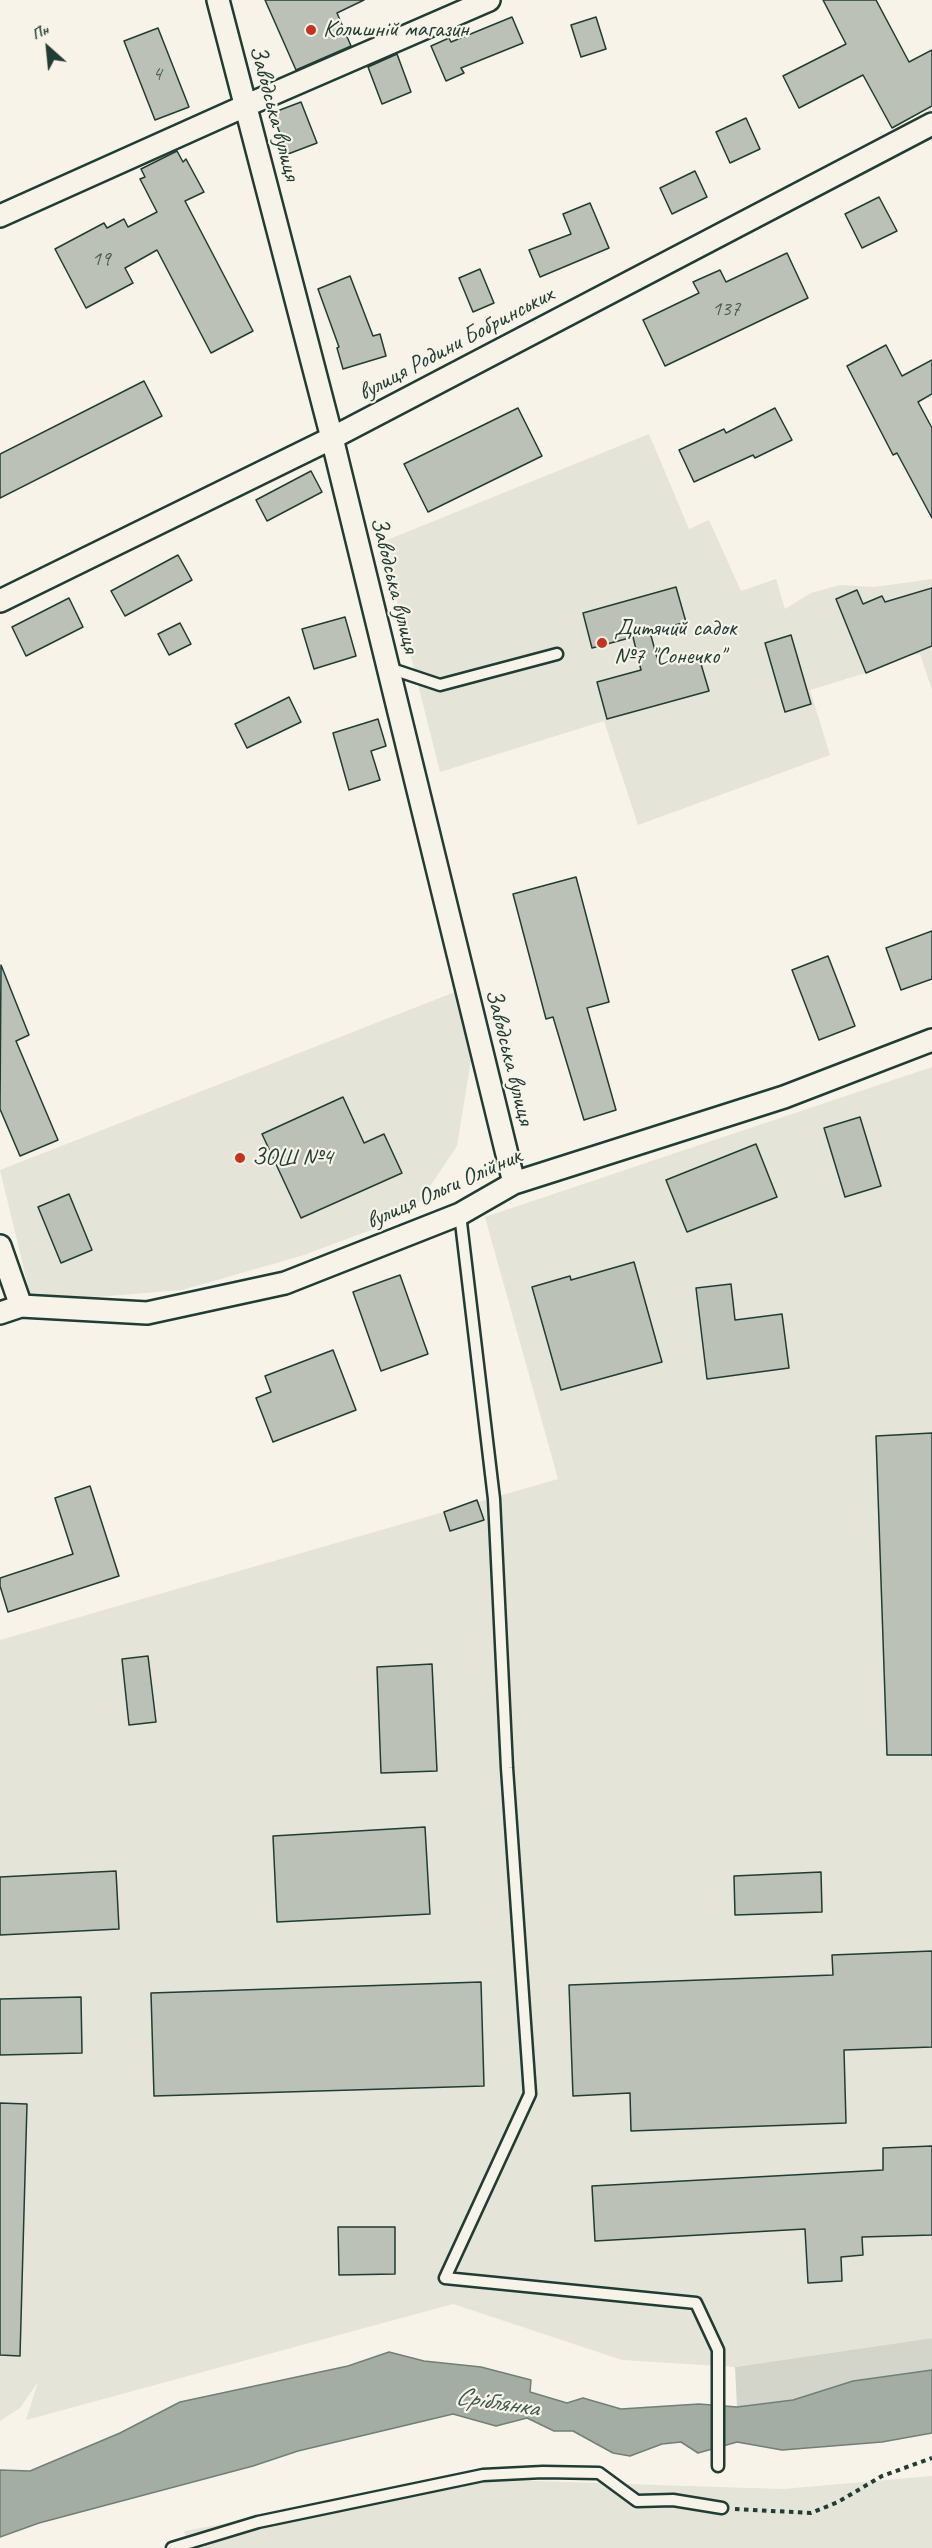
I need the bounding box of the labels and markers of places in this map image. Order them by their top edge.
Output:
place label: Колишній магазин [323,16,469,44]
marker: Колишній магазин [304,23,318,37]
place label: Дитячий садок №7 "Сонечко" [614,615,736,671]
marker: Дитячий садок №7 "Сонечко" [595,636,609,650]
place label: ЗОШ №4 [252,1144,333,1172]
marker: ЗОШ №4 [233,1151,247,1165]

